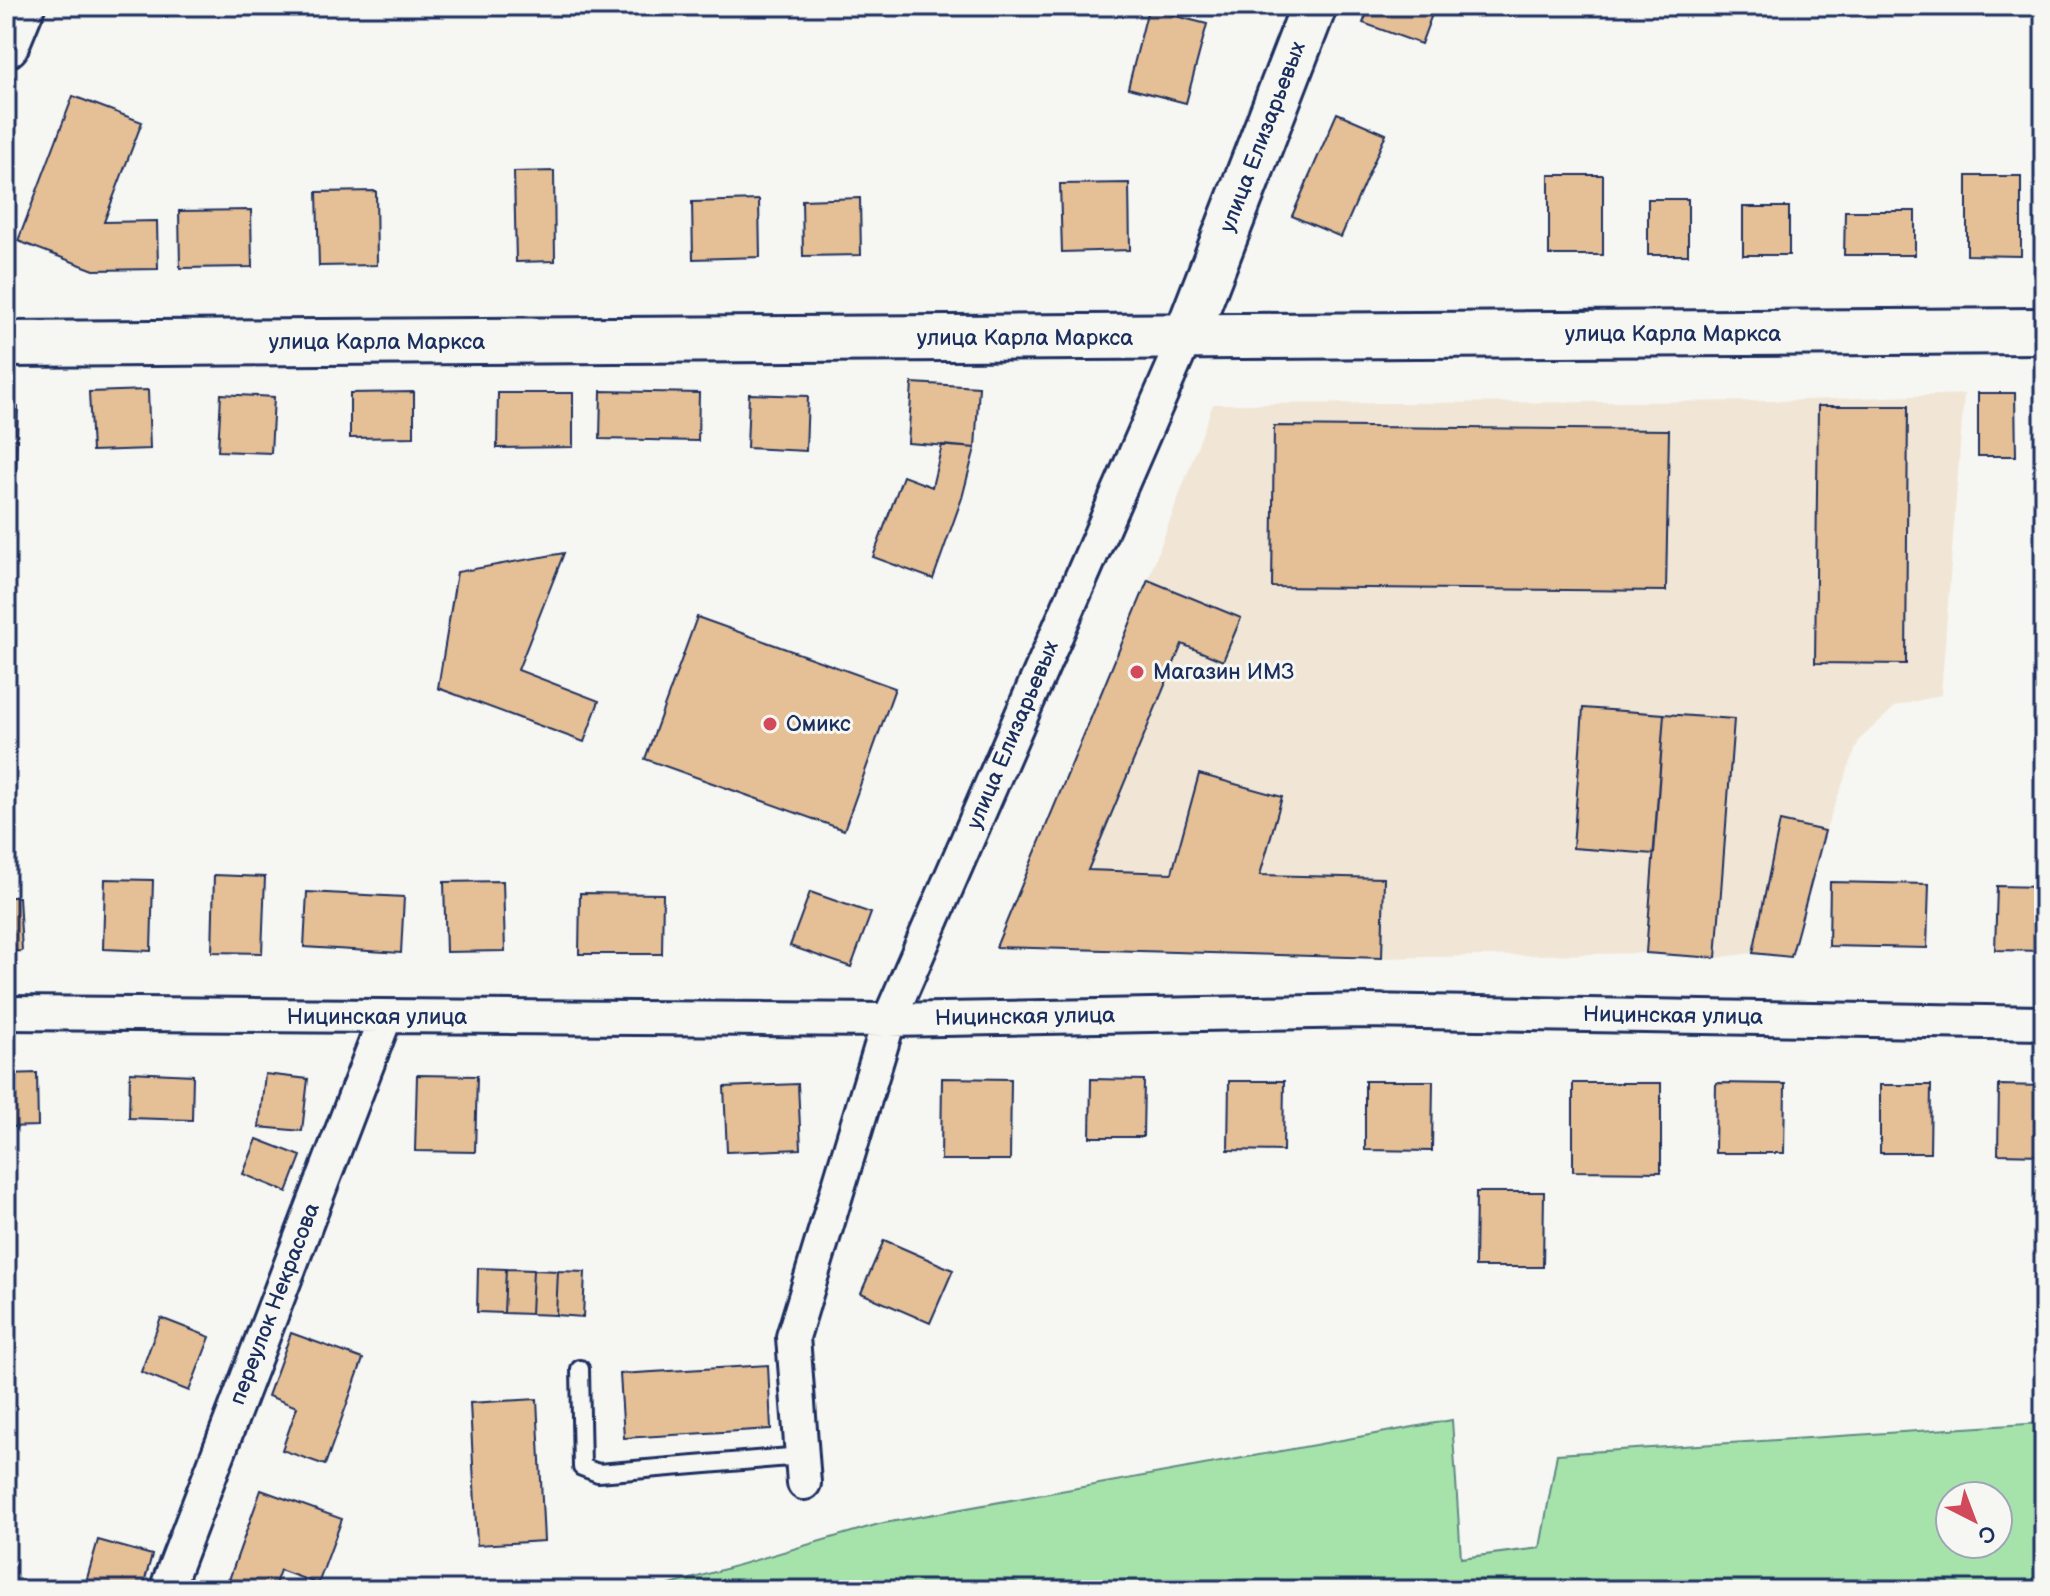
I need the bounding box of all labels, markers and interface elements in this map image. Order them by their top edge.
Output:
street label: улица Елизарьевых [1214,38,1312,236]
street label: улица Карла Маркса [1565,321,1781,348]
street label: улица Карла Маркса [917,325,1133,352]
street label: улица Карла Маркса [269,329,485,356]
street label: улица Елизарьевых [961,637,1065,833]
place label: Магазин ИМЗ [1153,659,1294,686]
marker: Магазин ИМЗ [1128,663,1146,681]
place label: Омикс [786,711,851,738]
marker: Омикс [761,715,779,733]
street label: Ницинская улица [1583,1001,1763,1031]
street label: Ницинская улица [935,1002,1115,1032]
street label: Ницинская улица [287,1004,467,1031]
street label: переулок Некрасова [224,1199,326,1409]
north arrow [1934,1480,2014,1560]
text: С [1972,1519,2001,1549]

